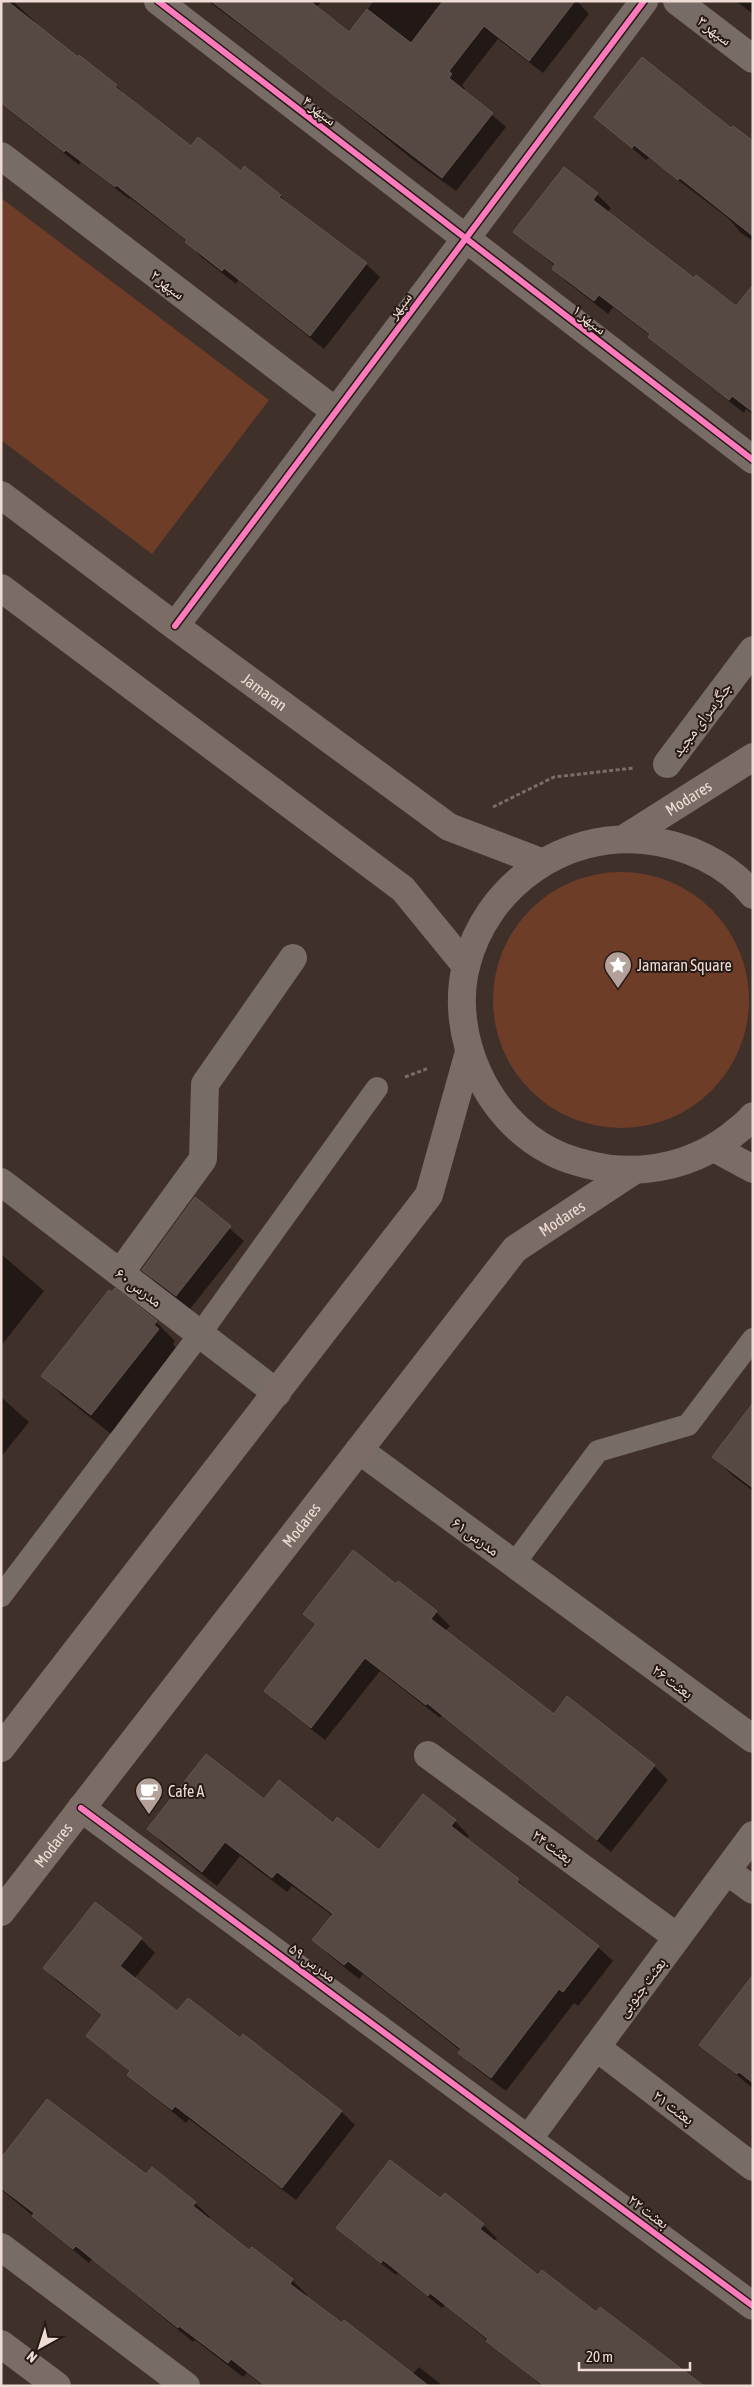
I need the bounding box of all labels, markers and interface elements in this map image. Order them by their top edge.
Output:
street label: سپهر ۳ [694,11,736,50]
street label: سپهر ۴ [299,91,341,130]
street label: سپهر ۲ [147,265,189,304]
street label: سپهر [382,288,416,323]
street label: سپهر ۱ [569,300,611,339]
street label: Jamaran [239,669,291,714]
street label: جگرسرای مجید [667,678,736,761]
street label: Modares [662,776,715,819]
place icon: Jamaran Square [603,950,633,989]
place label: Jamaran Square [637,956,732,975]
street label: Modares [536,1196,588,1240]
street label: مدرس ۶۰ [111,1264,166,1312]
street label: Modares [278,1499,324,1550]
street label: مدرس ۶۱ [448,1513,503,1561]
street label: بعثت ۲۶ [649,1660,697,1702]
cafe icon: Cafe A [134,1776,164,1815]
place label: Cafe A [168,1782,205,1800]
street label: Modares [30,1819,76,1870]
street label: بعثت ۲۴ [529,1825,577,1867]
street label: مدرس ۵۹ [285,1939,340,1987]
street label: بعثت جنوبی [613,1954,671,2021]
street label: بعثت ۲۱ [650,2086,698,2129]
street label: بعثت ۲۲ [625,2190,673,2233]
north arrow [15,2322,65,2372]
scale bar [579,2340,690,2372]
text: N [24,2348,40,2366]
text: 20 m [586,2348,613,2365]

